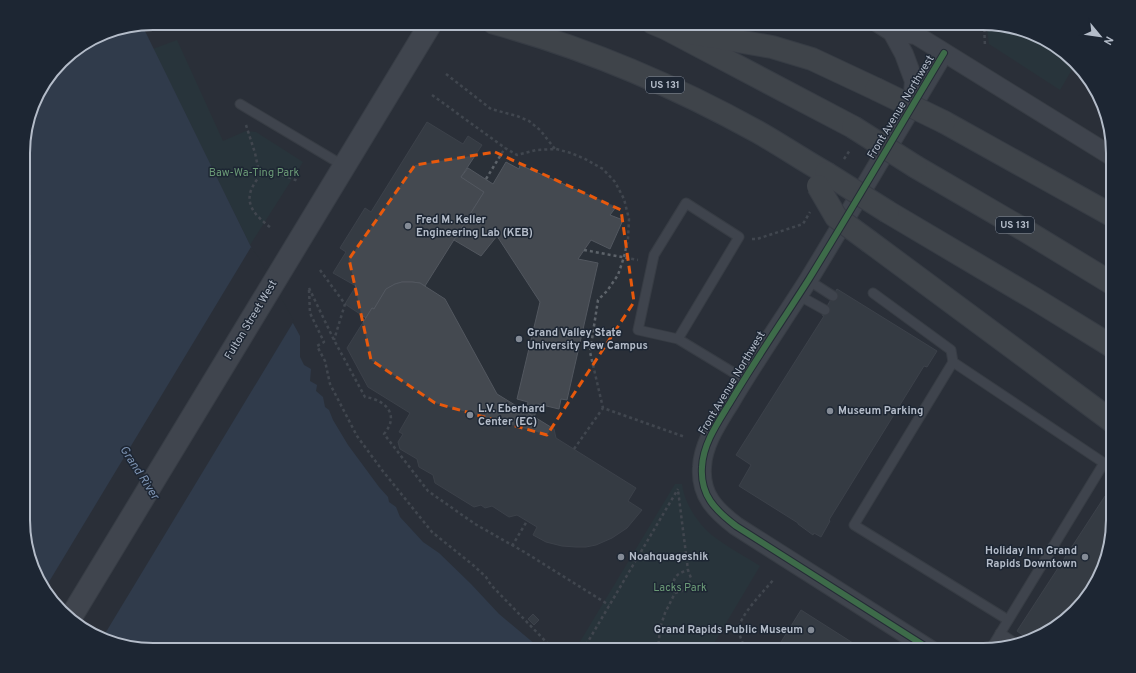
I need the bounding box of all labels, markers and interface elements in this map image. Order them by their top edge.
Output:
north arrow [1080,16,1120,56]
text: N [1100,34,1116,47]
street label: Front Avenue Northwest [865,53,937,161]
road number: US 131 [646,77,684,93]
park label: Baw-Wa-Ting Park [209,166,300,180]
place label: Fred M. Keller Engineering Lab (KEB) [416,213,533,240]
road number: US 131 [996,217,1034,233]
marker: Fred M. Keller Engineering Lab (KEB) [403,221,413,231]
street label: Fulton Street West [222,278,280,362]
place label: Grand Valley State University Pew Campus [527,326,648,353]
street label: Front Avenue Northwest [696,329,768,437]
marker: Grand Valley State University Pew Campus [514,334,524,344]
place label: L.V. Eberhard Center (EC) [478,402,545,429]
place label: Museum Parking [838,404,923,418]
marker: Museum Parking [825,406,835,416]
marker: L.V. Eberhard Center (EC) [465,410,475,420]
water label: Grand River [116,443,163,504]
place label: Holiday Inn Grand Rapids Downtown [985,544,1077,571]
place label: Noahquageshik [629,550,708,564]
marker: Noahquageshik [616,552,626,562]
marker: Holiday Inn Grand Rapids Downtown [1080,552,1090,562]
park label: Lacks Park [653,581,707,595]
place label: Grand Rapids Public Museum [654,623,803,637]
marker: Grand Rapids Public Museum [806,625,816,635]

